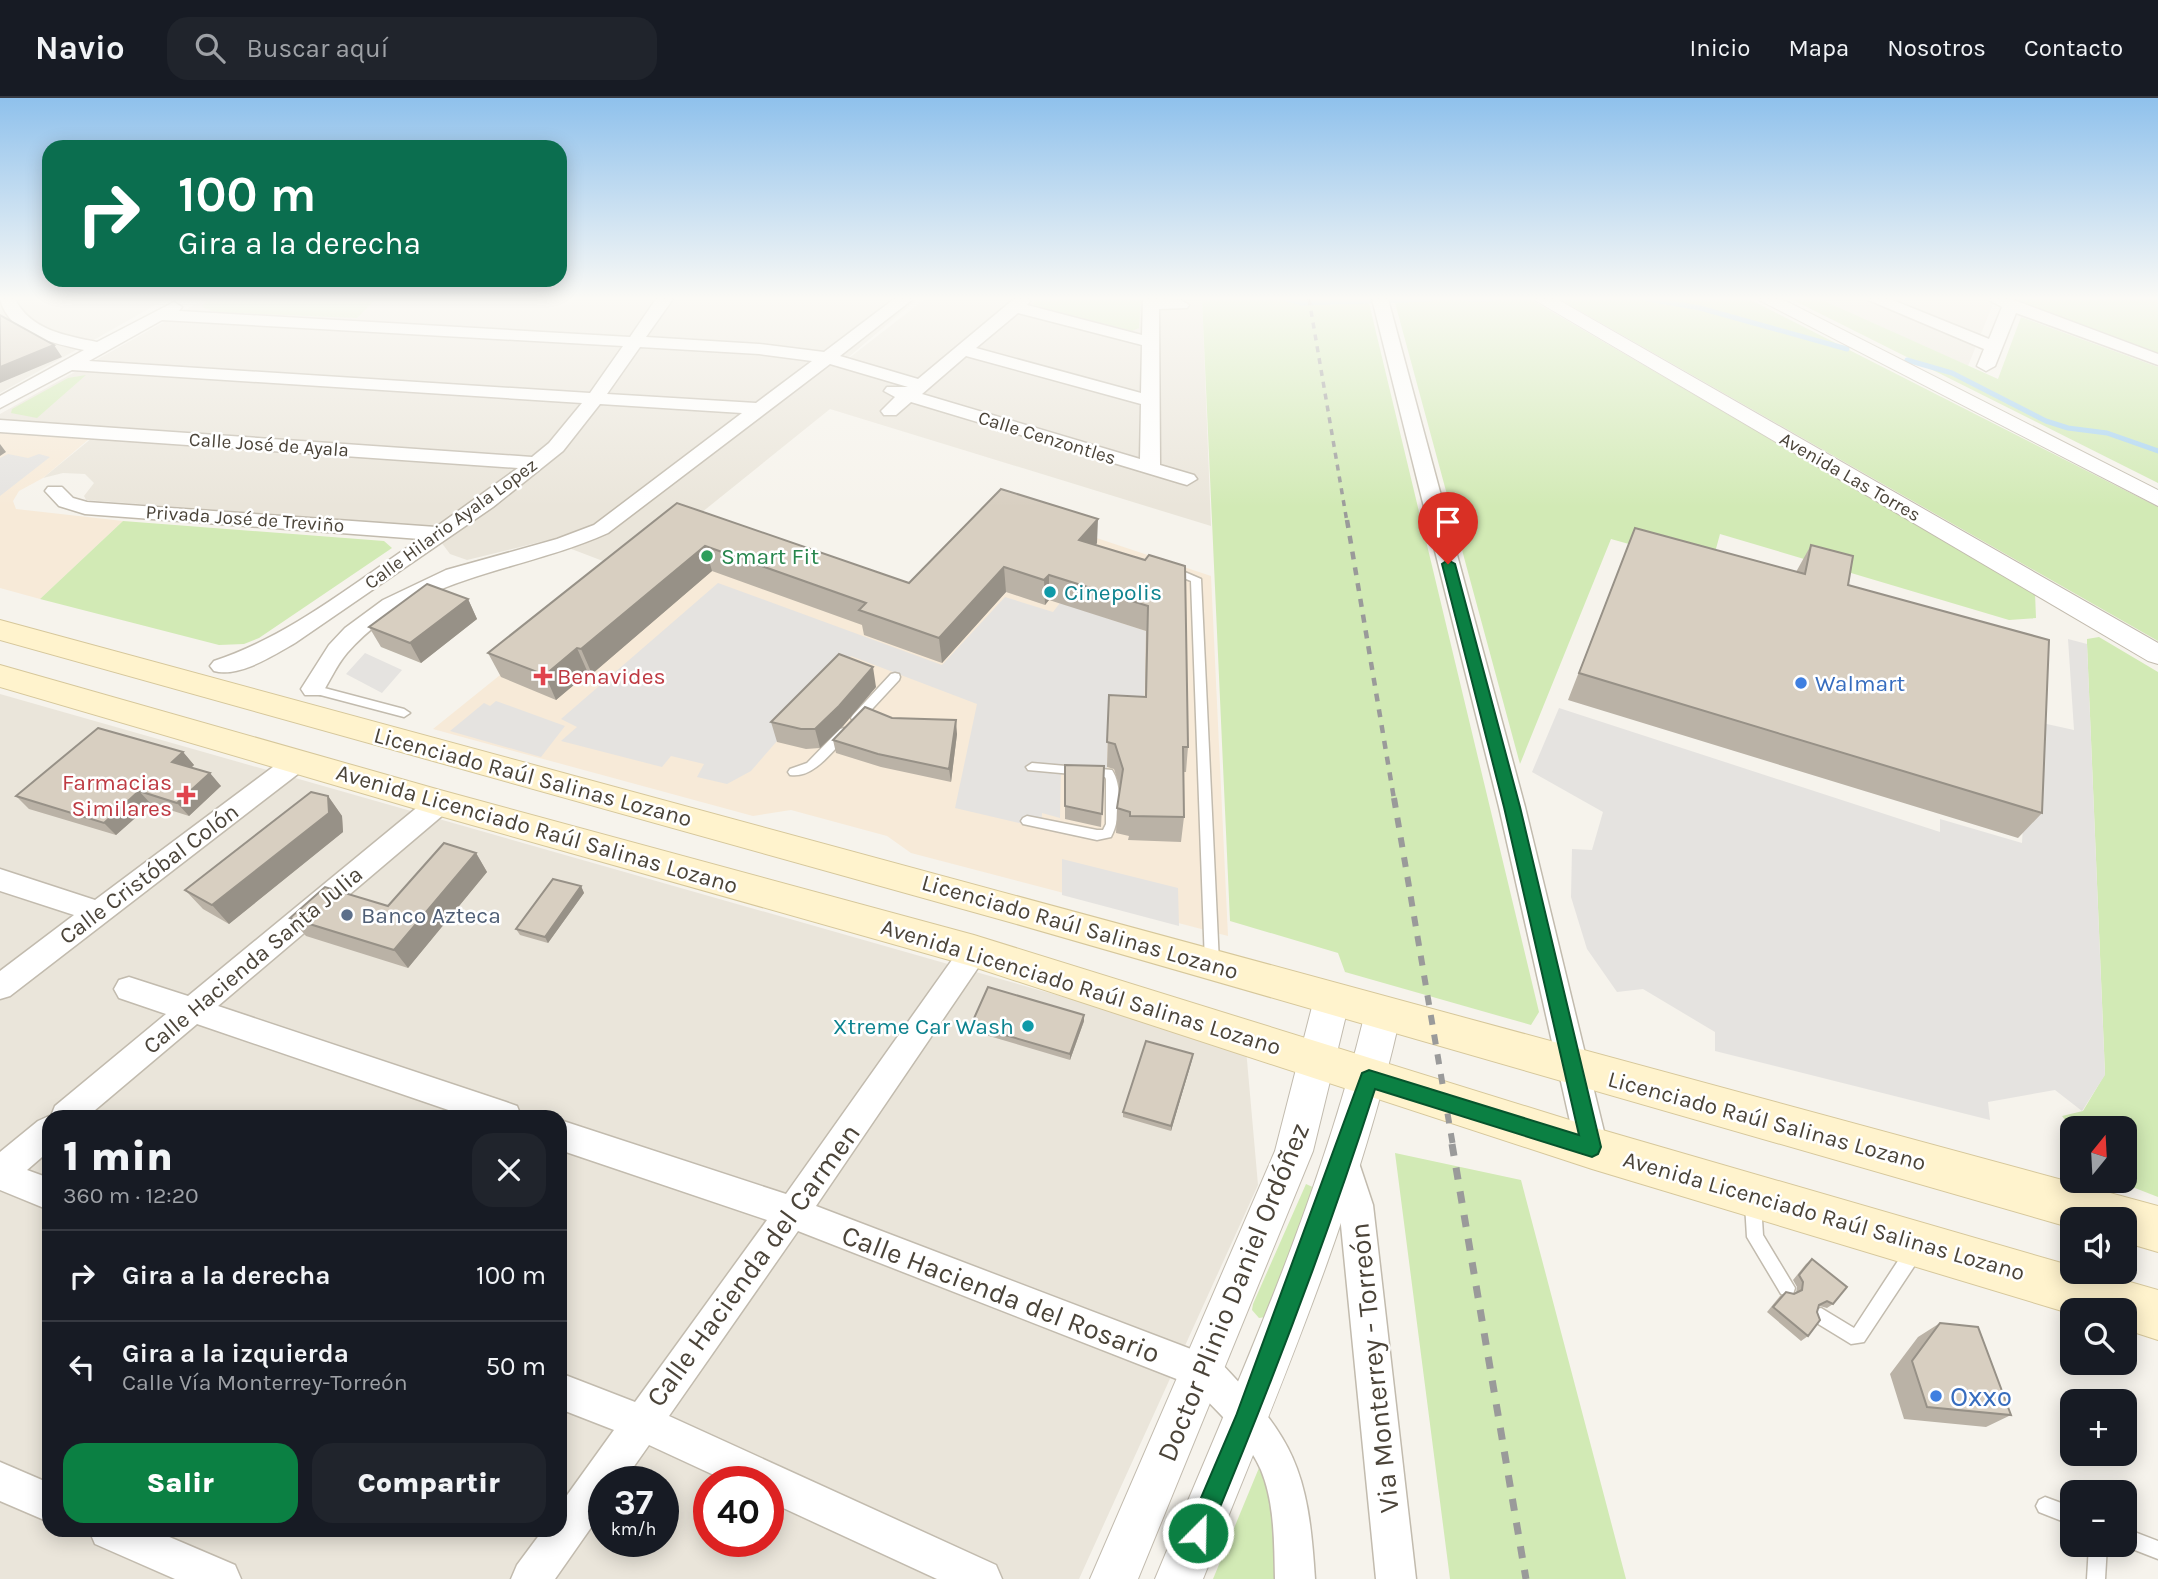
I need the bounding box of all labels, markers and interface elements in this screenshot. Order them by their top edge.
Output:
search box [167,17,657,80]
text: Navio [35,29,125,67]
icon: search [191,29,229,67]
text: Buscar aquí [247,33,388,64]
text: Inicio [1689,34,1750,62]
text: Mapa [1788,34,1849,62]
text: Nosotros [1887,34,1986,62]
text: Contacto [2024,34,2123,62]
text: 100 m [178,166,316,223]
icon: right [63,168,154,259]
text: Gira a la derecha [178,225,421,262]
street label: Calle Cenzontles [975,407,1119,469]
street label: Calle José de Ayala [188,428,350,462]
street label: Avenida Las Torres [1776,428,1924,526]
street label: Calle Hilario Ayala Lopez [361,454,541,594]
pin [1418,492,1478,564]
street label: Privada José de Treviño [145,501,345,537]
icon: arrive [1429,503,1467,541]
place label: Smart Fit [721,543,819,570]
marker: Smart Fit [699,548,715,564]
place label: Cinepolis [1064,579,1162,606]
marker: Cinepolis [1042,584,1058,600]
place label: Benavides [557,663,666,690]
marker: Benavides [535,668,551,684]
place label: Walmart [1815,670,1905,697]
marker: Walmart [1793,675,1809,691]
street label: Licenciado Raúl Salinas Lozano [371,722,695,832]
street label: Avenida Licenciado Raúl Salinas Lozano [333,759,741,899]
place label: Farmacias Similares [62,769,172,822]
marker: Farmacias Similares [178,787,194,803]
street label: Calle Cristóbal Colón [54,798,244,950]
street label: Calle Hacienda Santa Julia [138,860,368,1060]
street label: Licenciado Raúl Salinas Lozano [919,869,1241,985]
place label: Banco Azteca [361,902,501,929]
marker: Banco Azteca [339,907,355,923]
street label: Avenida Licenciado Raúl Salinas Lozano [878,913,1284,1061]
place label: Xtreme Car Wash [833,1013,1014,1040]
marker: Xtreme Car Wash [1020,1018,1036,1034]
street label: Licenciado Raúl Salinas Lozano [1605,1066,1929,1176]
north arrow [2060,1116,2137,1194]
map controls [2060,1116,2137,1557]
street label: Calle Hacienda del Carmen [639,1117,867,1413]
street label: Doctor Plinio Daniel Ordóñez [1150,1118,1316,1466]
text: 1 min [63,1131,173,1181]
button: close [472,1133,546,1207]
street label: Avenida Licenciado Raúl Salinas Lozano [1620,1146,2028,1286]
text: 360 m · 12:20 [63,1182,199,1209]
button: sound [2060,1207,2137,1284]
street label: Calle Hacienda del Rosario [837,1218,1165,1370]
street label: Via Monterrey - Torreón [1342,1221,1406,1515]
icon: right [63,1257,101,1295]
text: Gira a la derecha [122,1260,331,1291]
text: 100 m [476,1260,546,1291]
button: search [2060,1298,2137,1375]
text: Gira a la izquierda [122,1338,349,1369]
icon: left [63,1348,101,1386]
text: 50 m [485,1351,546,1382]
text: Calle Vía Monterrey-Torreón [122,1369,408,1396]
place label: Oxxo [1950,1380,2012,1413]
marker: Oxxo [1928,1388,1944,1404]
button: + [2060,1389,2137,1466]
button: Salir [63,1443,298,1523]
button: Compartir [312,1443,546,1523]
speed limit sign: 40 [693,1466,784,1557]
button: − [2060,1480,2137,1557]
text: 37 [614,1482,653,1523]
position arrow [1161,1496,1235,1570]
text: km/h [611,1518,656,1540]

